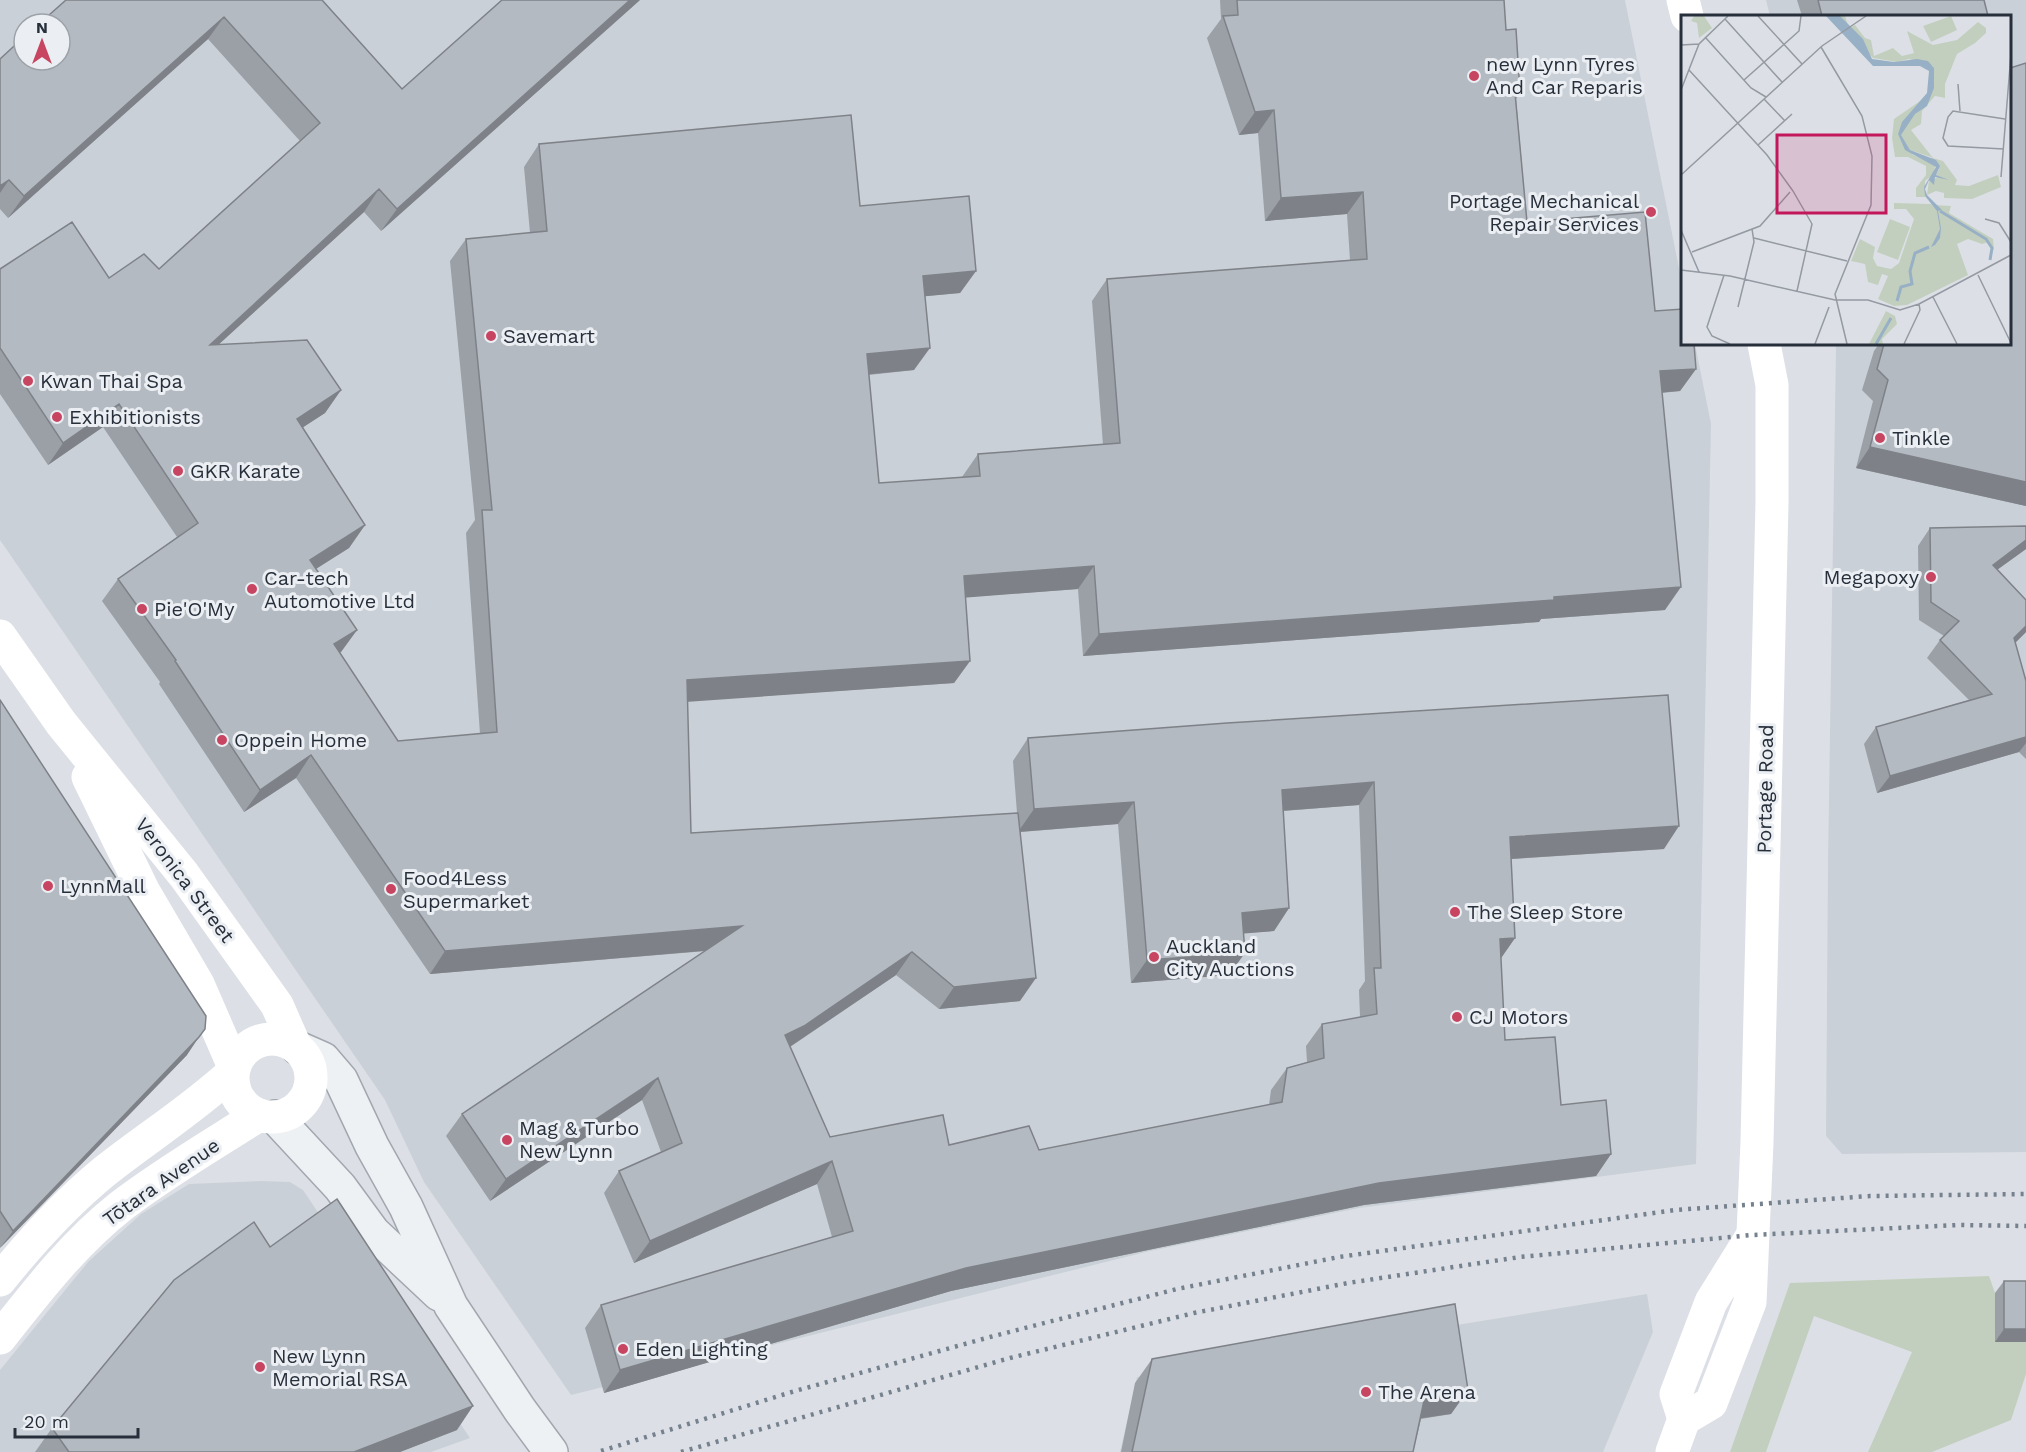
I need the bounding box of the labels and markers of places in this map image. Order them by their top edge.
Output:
place label: new Lynn Tyres And Car Reparis [1486,52,1643,99]
marker: new Lynn Tyres And Car Reparis [1467,69,1481,83]
place label: Portage Mechanical Repair Services [1449,189,1639,236]
marker: Portage Mechanical Repair Services [1644,205,1658,219]
place label: Savemart [503,324,595,348]
marker: Savemart [484,329,498,343]
place label: Kwan Thai Spa [40,369,183,393]
marker: Kwan Thai Spa [21,374,35,388]
place label: Exhibitionists [69,405,201,429]
marker: Exhibitionists [50,410,64,424]
place label: Tinkle [1892,426,1950,450]
marker: Tinkle [1873,431,1887,445]
place label: GKR Karate [190,459,301,483]
marker: GKR Karate [171,464,185,478]
place label: Megapoxy [1823,565,1920,589]
place label: Car-tech Automotive Ltd [264,566,415,613]
marker: Megapoxy [1924,570,1938,584]
marker: Car-tech Automotive Ltd [245,582,259,596]
place label: Pie'O'My [154,597,235,621]
marker: Pie'O'My [135,602,149,616]
place label: Oppein Home [234,728,367,752]
marker: Oppein Home [215,733,229,747]
place label: Food4Less Supermarket [403,866,530,913]
place label: LynnMall [60,874,146,898]
marker: LynnMall [41,879,55,893]
marker: Food4Less Supermarket [384,882,398,896]
place label: The Sleep Store [1467,900,1623,924]
marker: The Sleep Store [1448,905,1462,919]
place label: Auckland City Auctions [1166,934,1294,981]
marker: Auckland City Auctions [1147,950,1161,964]
place label: CJ Motors [1469,1005,1568,1029]
marker: CJ Motors [1450,1010,1464,1024]
place label: Mag & Turbo New Lynn [519,1116,639,1163]
marker: Mag & Turbo New Lynn [500,1133,514,1147]
place label: Eden Lighting [635,1337,768,1361]
marker: Eden Lighting [616,1342,630,1356]
place label: New Lynn Memorial RSA [272,1344,408,1391]
marker: New Lynn Memorial RSA [253,1360,267,1374]
place label: The Arena [1378,1380,1476,1404]
marker: The Arena [1359,1385,1373,1399]

